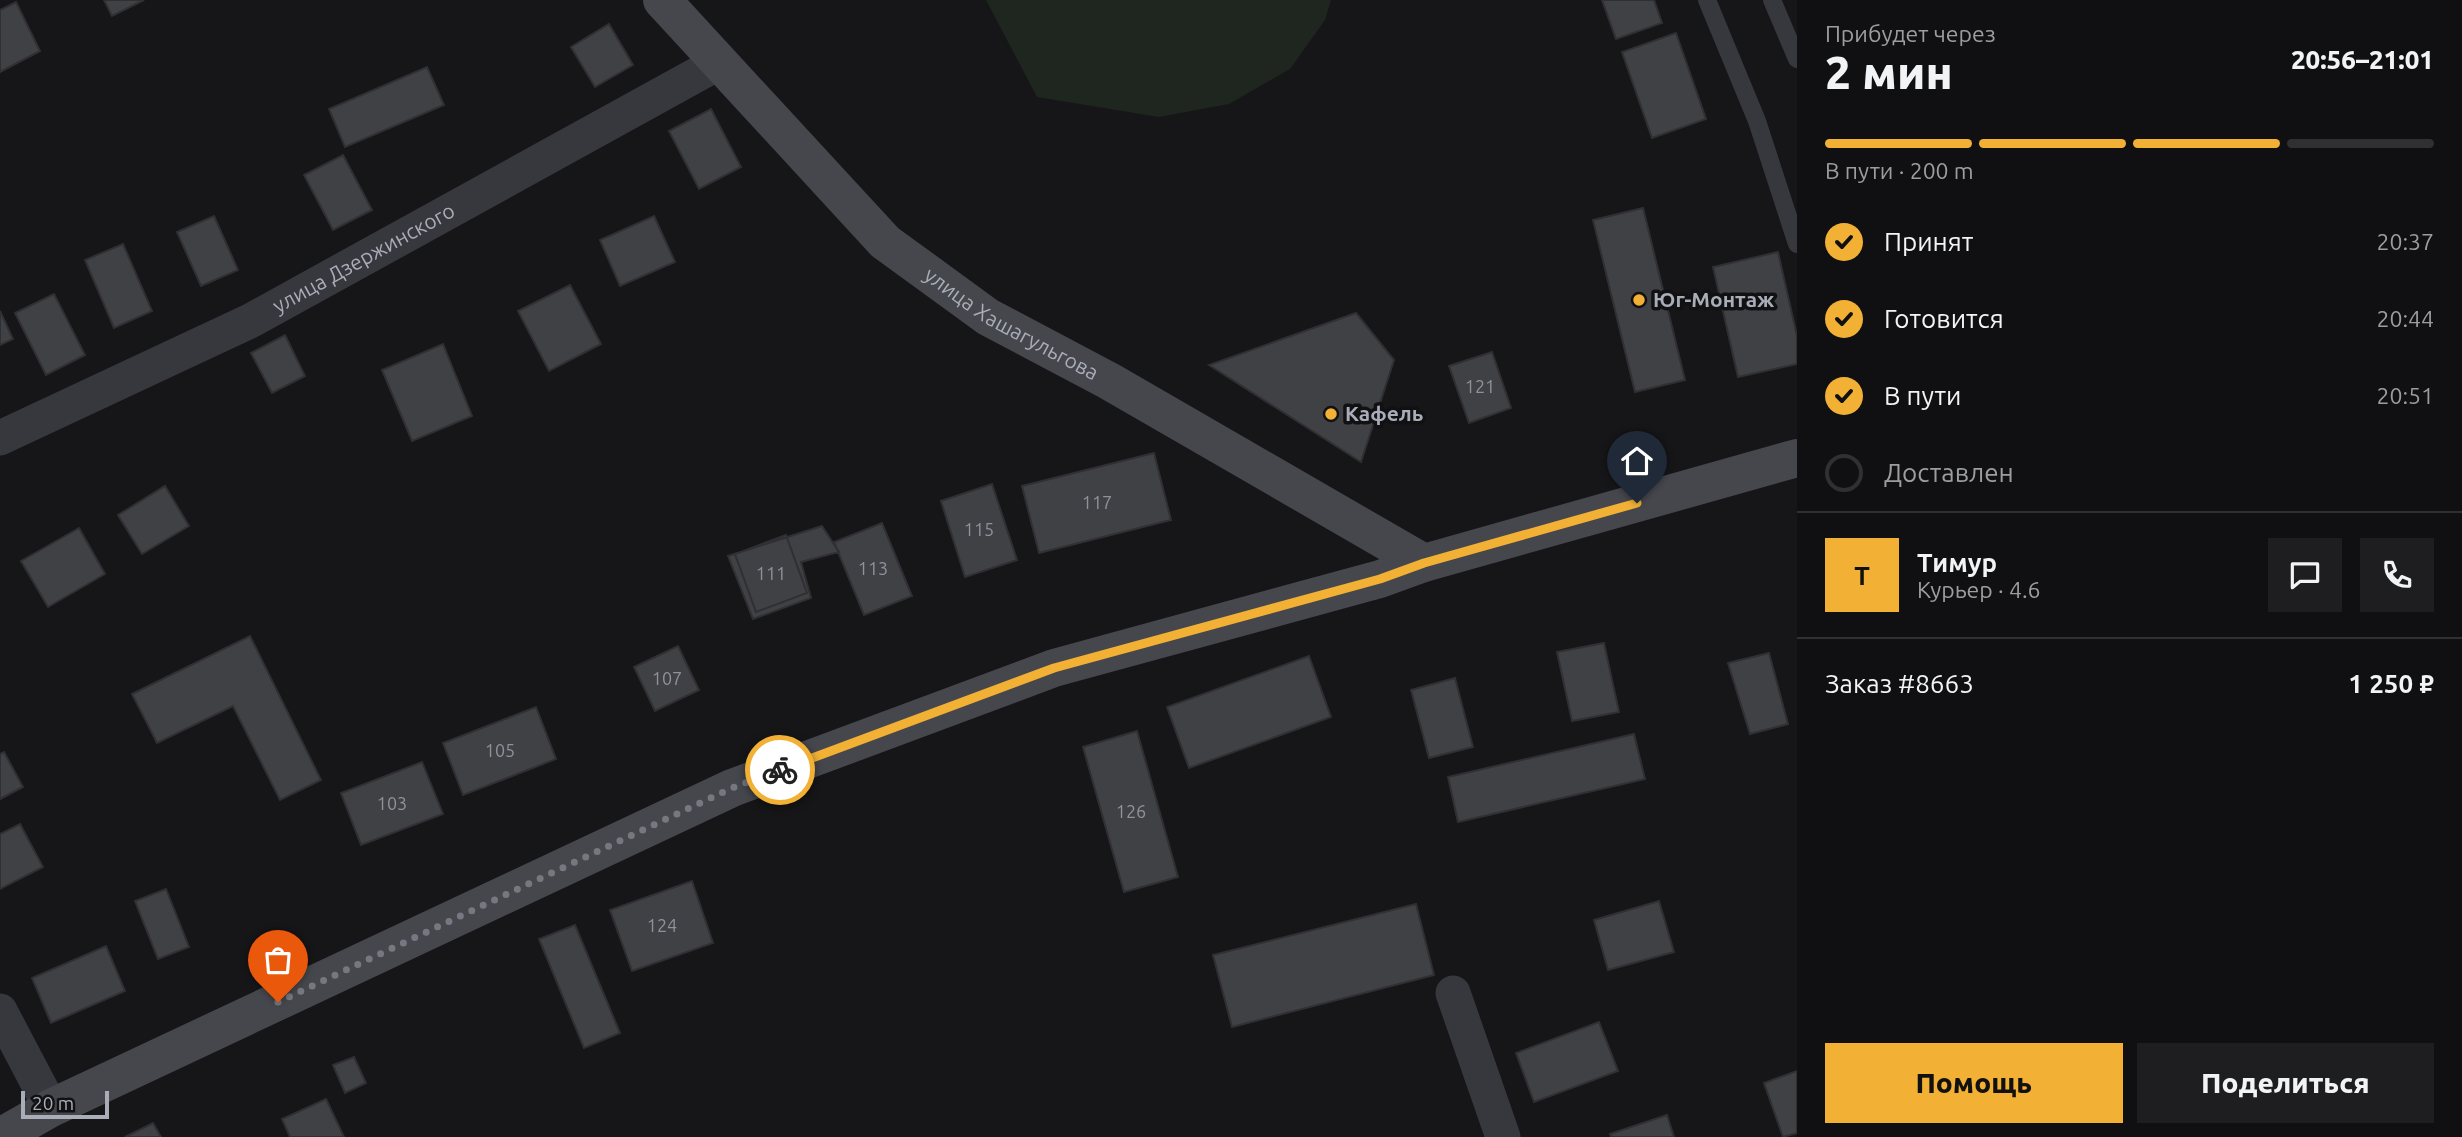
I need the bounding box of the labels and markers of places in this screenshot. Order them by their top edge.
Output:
place label: Юг-Монтаж [1653,287,1775,311]
marker: Юг-Монтаж [1631,292,1647,308]
place label: Кафель [1345,401,1423,425]
marker: Кафель [1323,406,1339,422]
pin [1607,431,1667,503]
pin [248,930,308,1002]

